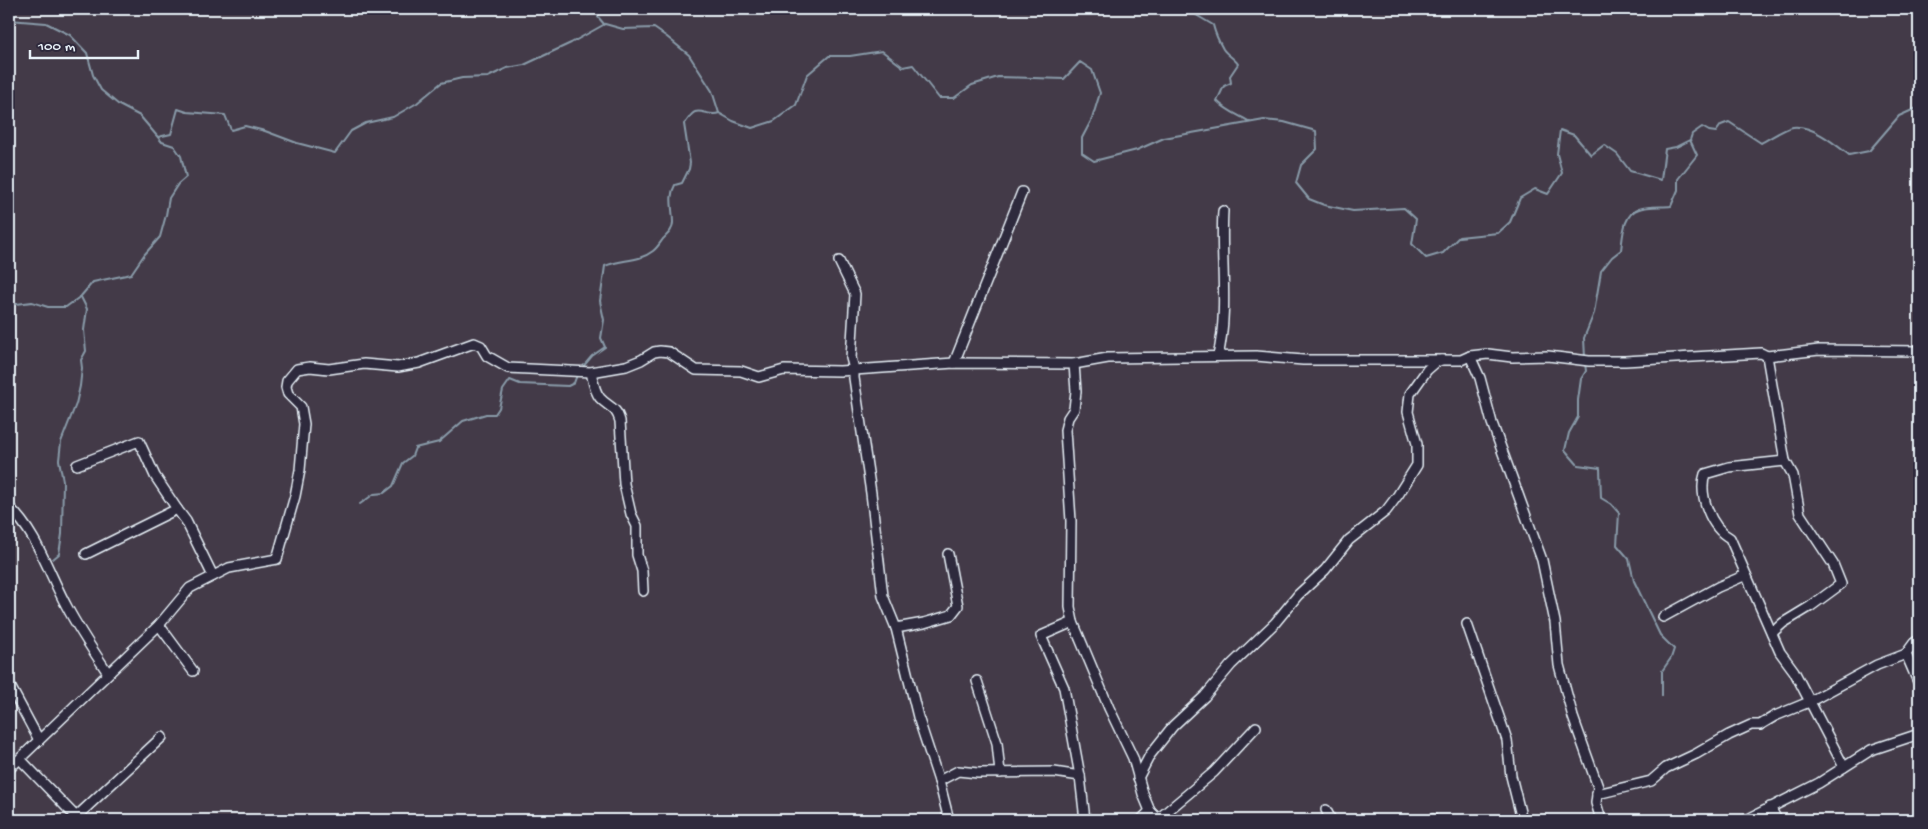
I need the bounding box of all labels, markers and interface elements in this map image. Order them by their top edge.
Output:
scale bar [30,28,138,60]
text: 100 m [37,38,76,56]

